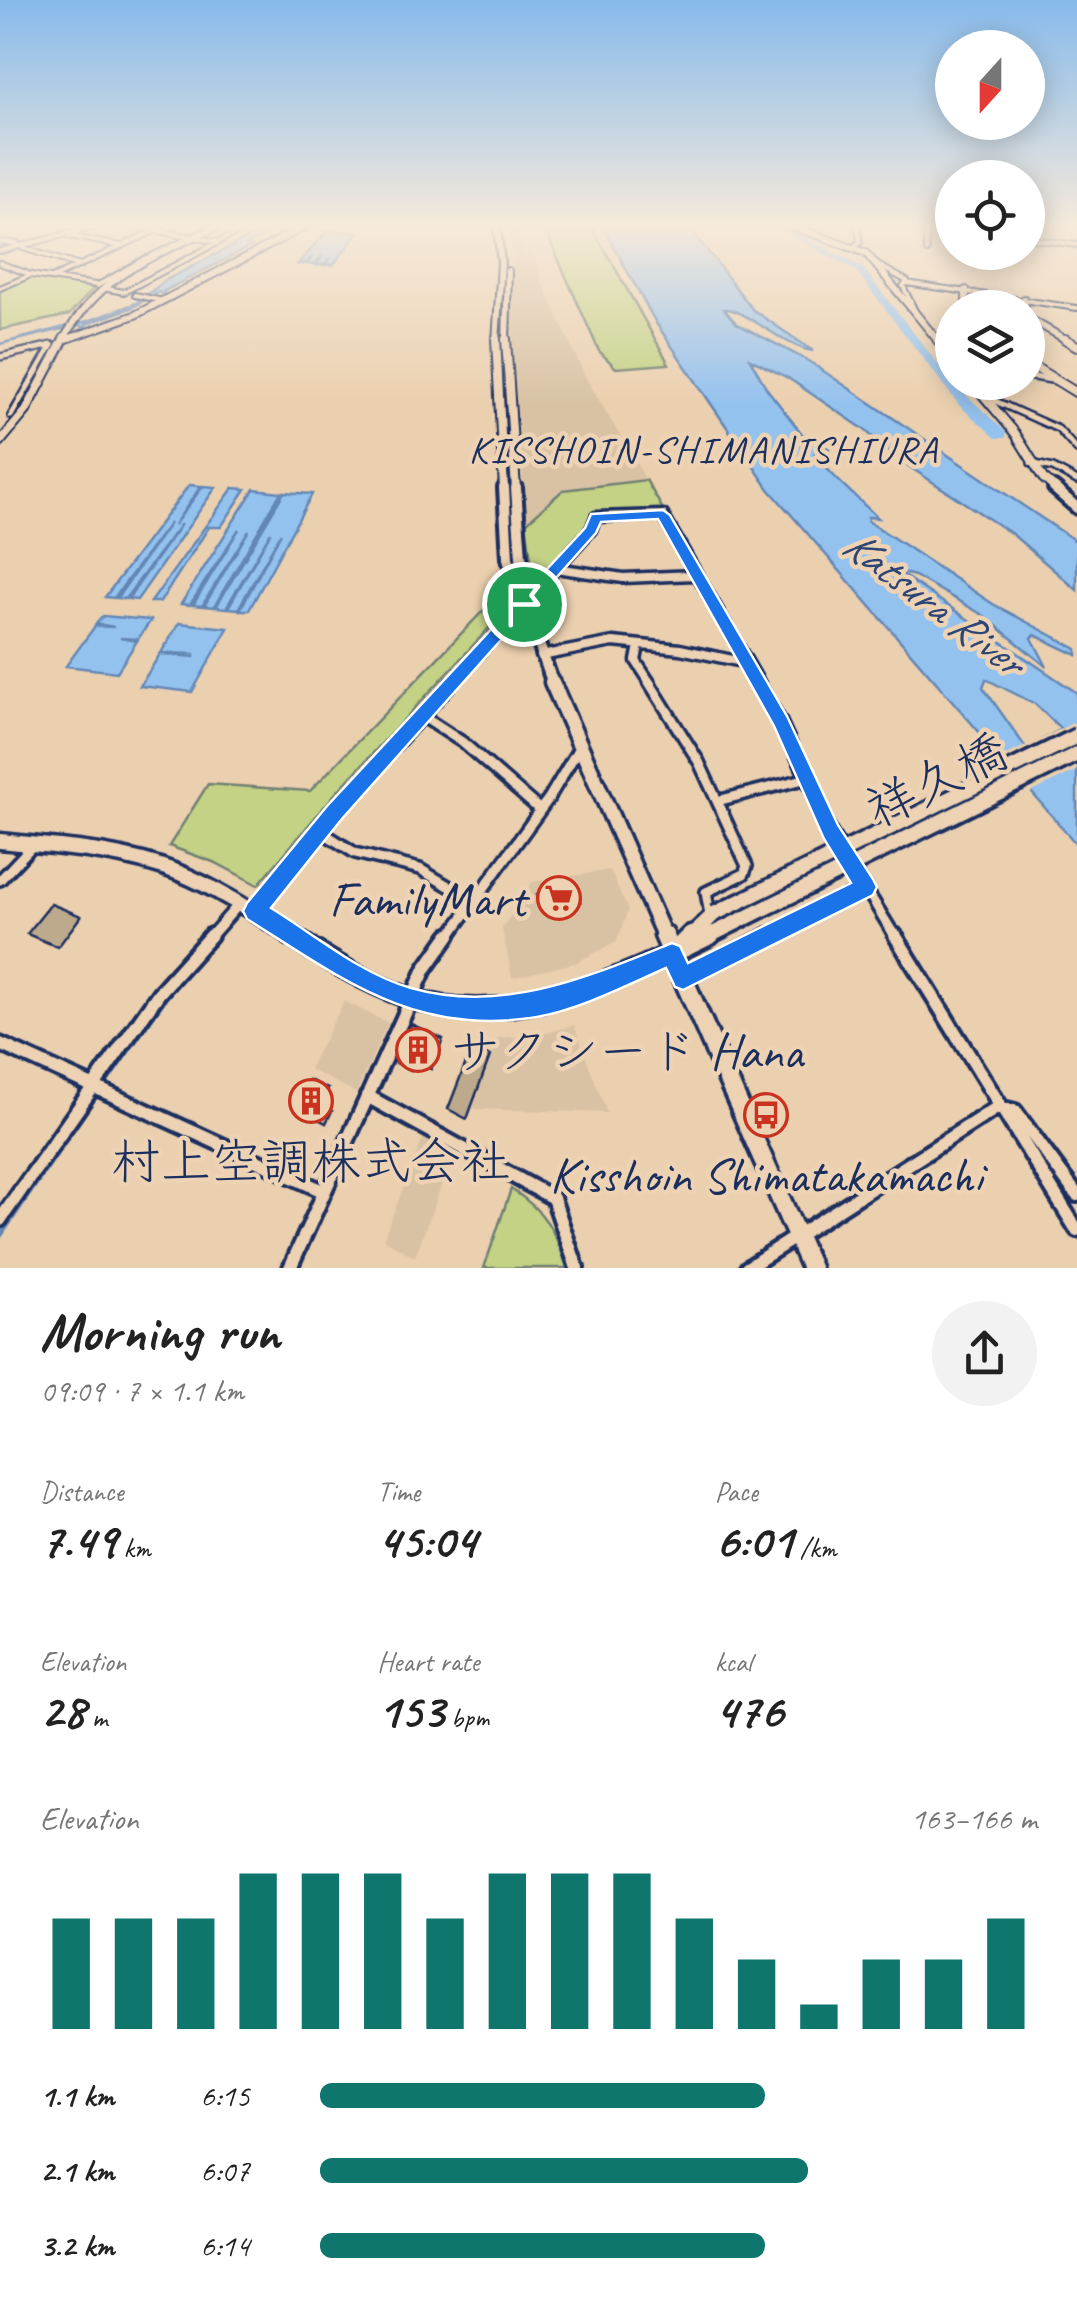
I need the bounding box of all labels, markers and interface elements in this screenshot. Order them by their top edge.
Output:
north arrow [935,30,1045,140]
map controls [935,30,1045,400]
button: locate [935,160,1045,270]
button: layers [935,290,1045,400]
district label: KISSHOIN-SHIMANISHIURA [469,426,939,473]
water label: Katsura River [832,516,1040,693]
pin [482,562,567,647]
icon: arrive [497,577,552,632]
street label: 祥久橋 [855,719,1018,842]
place label: FamilyMart [329,868,530,931]
supermarket icon: FamilyMart [536,875,582,921]
place label: サクシード Hana [450,1020,806,1083]
building icon: サクシード Hana [395,1027,441,1073]
building icon: 村上空調株式会社 [288,1078,334,1124]
bus stop icon: Kisshoin Shimatakamachi [743,1092,789,1138]
place label: 村上空調株式会社 [111,1130,511,1193]
place label: Kisshoin Shimatakamachi [550,1144,988,1207]
text: Morning run [40,1297,280,1367]
button: share [932,1301,1037,1406]
text: 09:09 · 7 × 1.1 km [40,1370,244,1411]
text: Distance [40,1474,124,1509]
text: Time [377,1474,420,1509]
text: Pace [715,1474,758,1509]
text: 7.49 [40,1509,117,1572]
text: 45:04 [377,1509,476,1572]
text: 6:01 [715,1509,793,1572]
text: km [117,1530,151,1565]
text: /km [793,1530,836,1565]
text: Elevation [40,1644,126,1679]
text: Heart rate [377,1644,479,1679]
text: kcal [715,1644,752,1679]
text: 28 [40,1679,85,1742]
text: 153 [377,1679,444,1742]
text: 476 [715,1679,783,1742]
text: m [85,1700,107,1735]
text: bpm [444,1700,489,1735]
text: Elevation [40,1798,138,1839]
text: 163–166 m [911,1798,1037,1839]
text: 1.1 km [40,2075,114,2116]
text: 6:15 [200,2075,250,2116]
text: 2.1 km [40,2150,114,2191]
text: 6:07 [200,2150,250,2191]
text: 3.2 km [40,2225,114,2266]
text: 6:14 [200,2225,250,2266]

